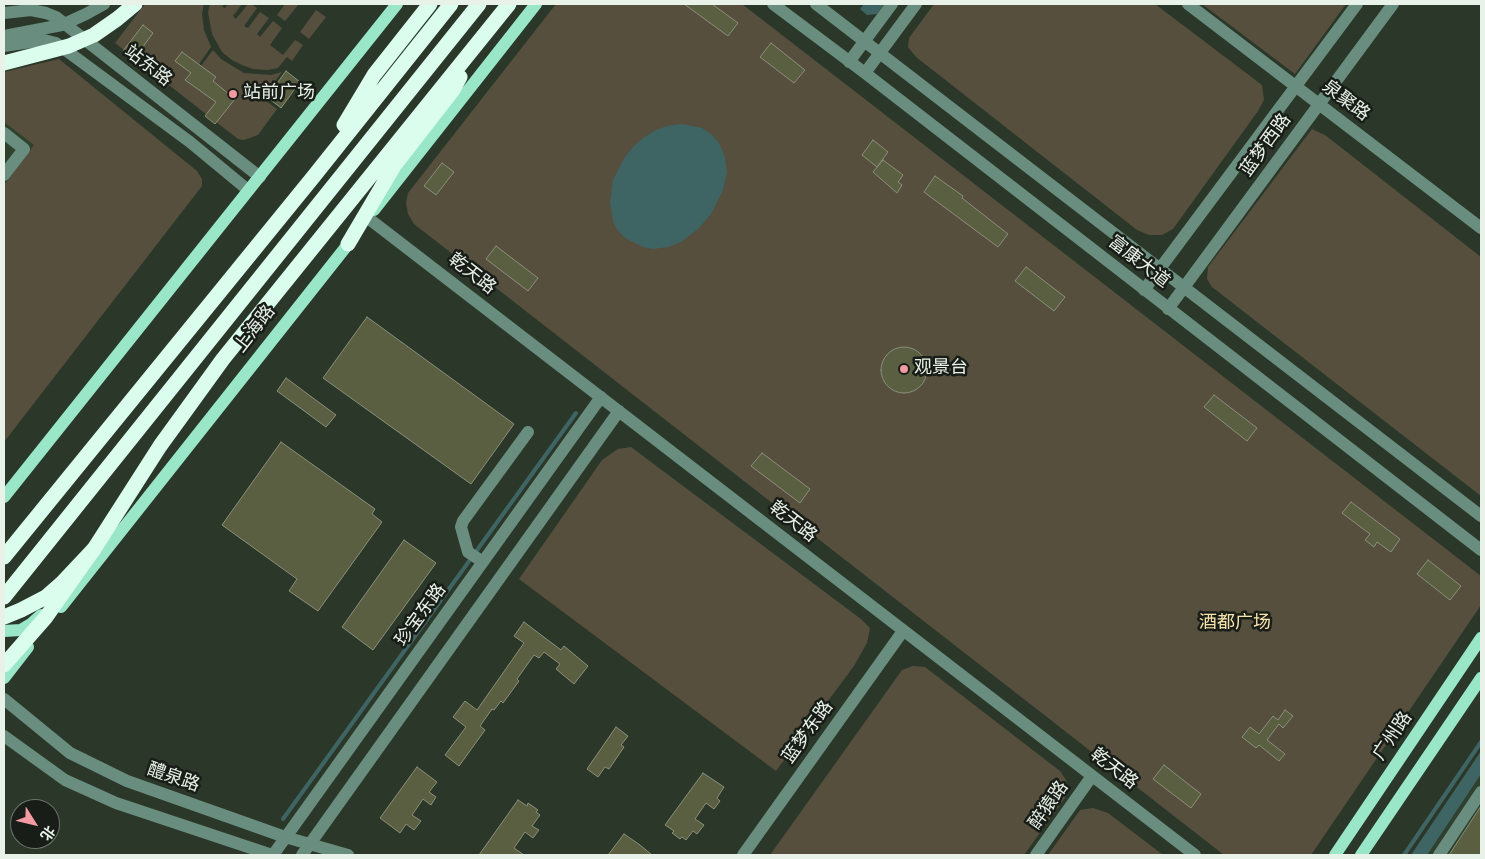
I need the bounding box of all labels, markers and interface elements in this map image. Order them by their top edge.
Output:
street label: 站东路 [119,42,175,92]
street label: 泉聚路 [1317,77,1373,127]
place label: 站前广场 [243,83,315,105]
marker: 站前广场 [227,88,239,100]
street label: 蓝梦西路 [1237,111,1297,181]
street label: 富康大道 [1103,232,1173,294]
street label: 乾天路 [443,250,499,300]
street label: 上海路 [231,302,281,358]
place label: 观景台 [914,358,968,380]
marker: 观景台 [898,363,910,375]
street label: 乾天路 [764,498,820,548]
street label: 珍宝东路 [392,581,452,651]
park label: 酒都广场 [1199,613,1271,635]
street label: 蓝梦东路 [779,698,839,768]
street label: 广州路 [1370,709,1418,765]
street label: 乾天路 [1085,745,1141,795]
street label: 醴泉路 [144,760,202,798]
street label: 醉猿路 [1026,778,1074,834]
north arrow [10,799,60,849]
text: 北 [36,822,58,843]

